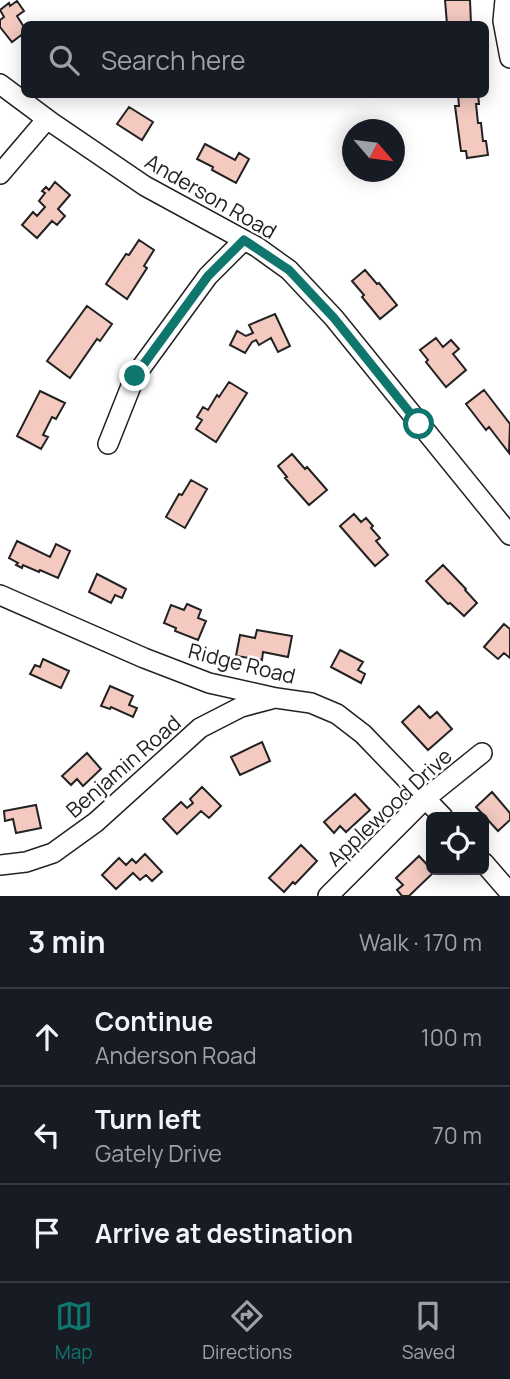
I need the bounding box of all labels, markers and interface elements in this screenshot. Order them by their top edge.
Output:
search box [21,21,489,98]
icon: search [45,41,83,79]
text: Search here [101,42,246,78]
north arrow [342,119,405,182]
street label: Anderson Road [140,147,282,245]
route end [119,360,150,391]
route start [403,408,434,439]
street label: Ridge Road [186,636,298,690]
street label: Benjamin Road [60,708,186,824]
street label: Applewood Drive [320,742,458,872]
map controls [426,812,489,875]
button: locate [426,812,489,875]
text: 3 min [28,921,106,962]
text: Walk · 170 m [359,926,482,958]
text: Continue [95,1003,213,1039]
icon: ahead [28,1018,66,1056]
text: 100 m [421,1021,482,1053]
text: Anderson Road [95,1039,257,1071]
text: Turn left [95,1101,202,1137]
icon: left [28,1116,66,1154]
text: 70 m [432,1119,482,1151]
text: Gately Drive [95,1137,222,1169]
icon: arrive [28,1214,66,1252]
text: Arrive at destination [95,1215,353,1251]
tab: Map [55,1297,93,1365]
tab: Directions [202,1297,292,1365]
tab: Saved [402,1297,455,1365]

